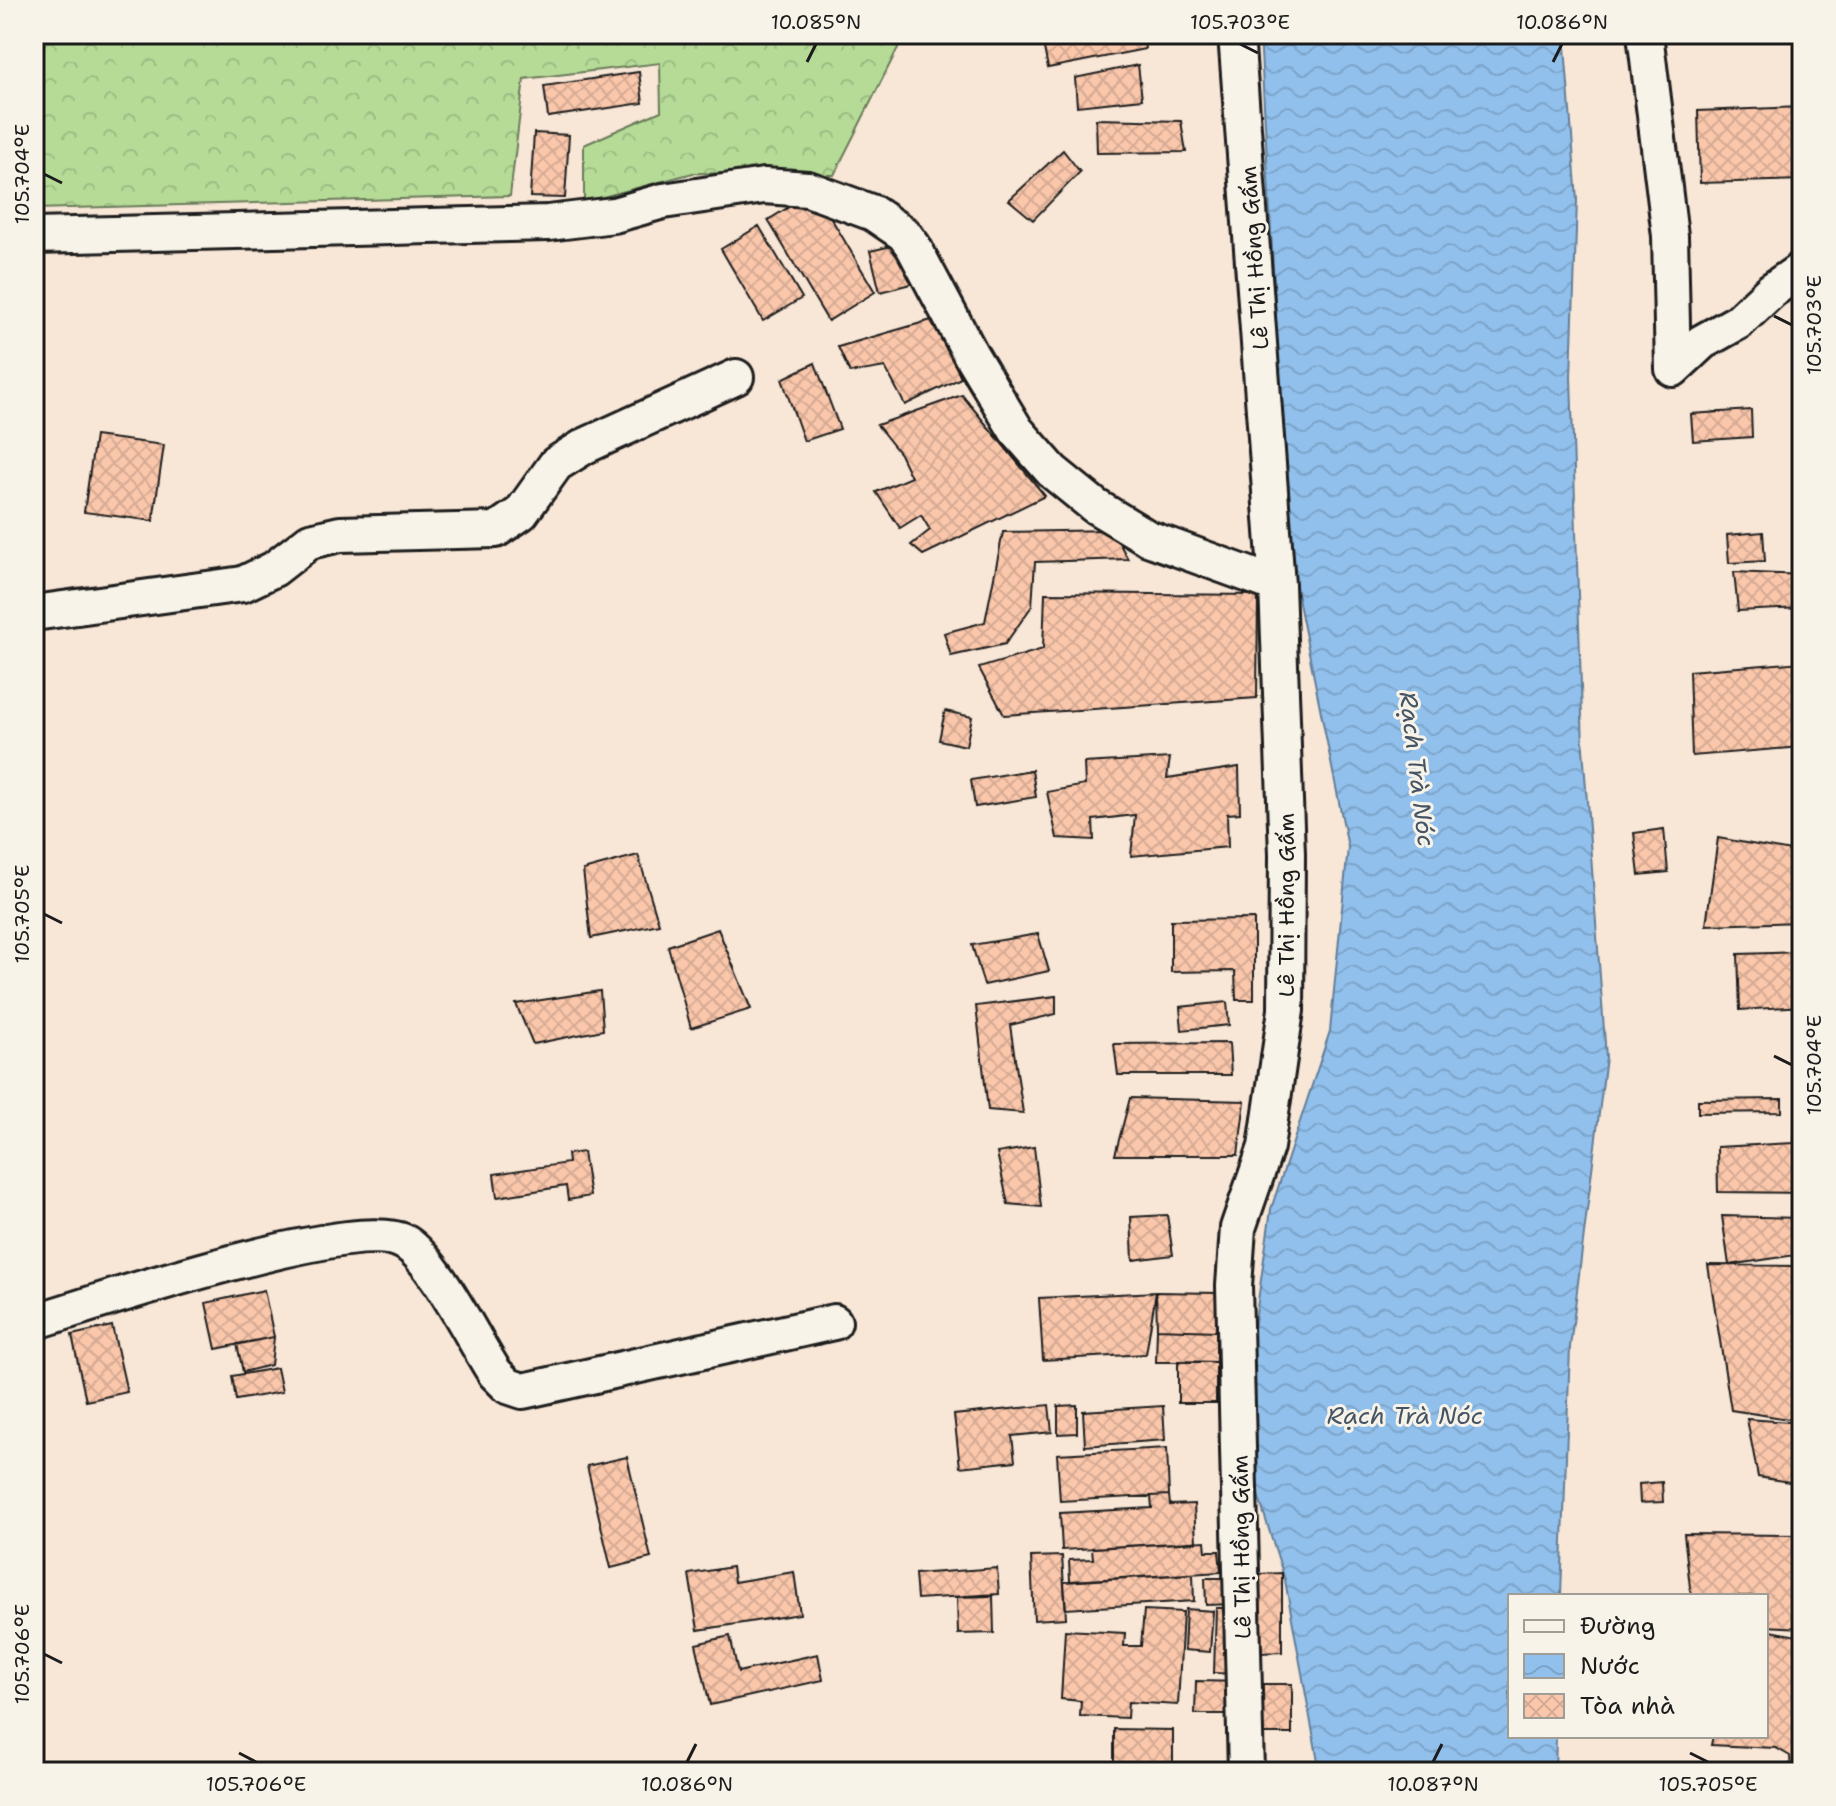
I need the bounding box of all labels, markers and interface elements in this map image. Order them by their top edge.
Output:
text: 10.085°N [771,9,861,35]
text: 105.703°E [1190,9,1290,35]
text: 10.086°N [1516,9,1608,35]
text: 105.704°E [9,124,35,224]
street label: Lê Thị Hồng Gấm [1234,165,1275,351]
text: 105.703°E [1801,275,1827,375]
water label: Rạch Trà Nóc [1392,690,1442,848]
street label: Lê Thị Hồng Gấm [1272,813,1301,997]
text: 105.705°E [9,865,35,963]
text: 105.704°E [1801,1015,1827,1115]
water label: Rạch Trà Nóc [1327,1400,1483,1432]
street label: Lê Thị Hồng Gấm [1225,1455,1258,1639]
legend [1508,1594,1768,1738]
text: 105.706°E [9,1604,35,1704]
text: Đường [1580,1610,1655,1642]
text: Nước [1580,1650,1640,1682]
text: Tòa nhà [1580,1690,1675,1722]
text: 105.706°E [206,1771,306,1797]
text: 10.086°N [641,1771,733,1797]
text: 10.087°N [1387,1771,1479,1797]
text: 105.705°E [1659,1771,1757,1797]

